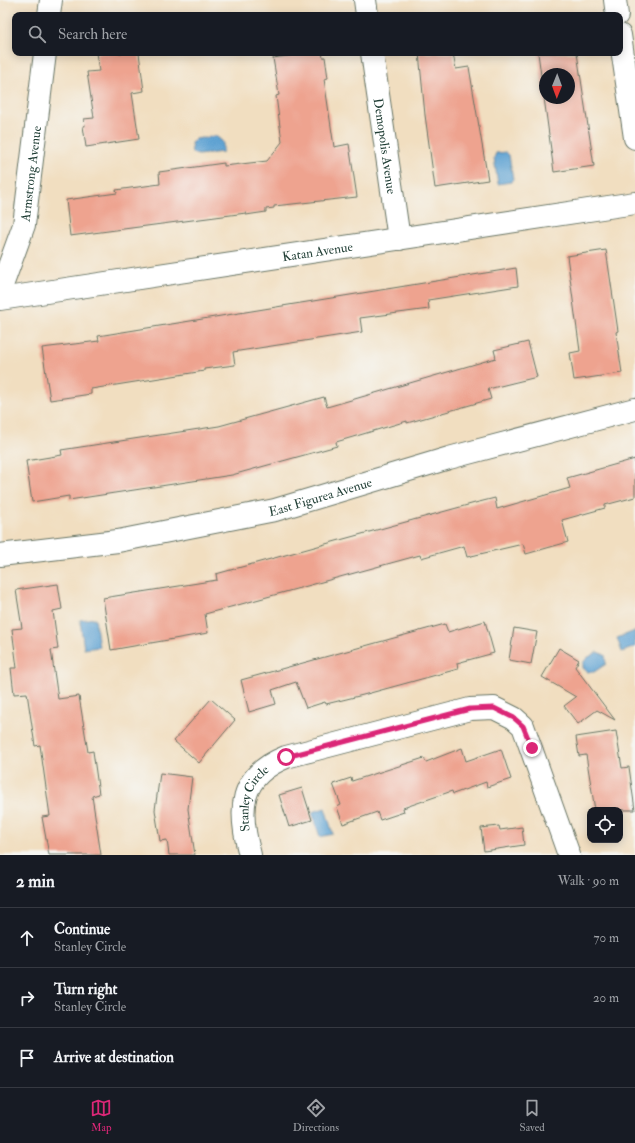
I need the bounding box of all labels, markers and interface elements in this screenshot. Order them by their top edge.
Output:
search box [12,12,623,56]
icon: search [26,23,48,45]
text: Search here [58,25,127,44]
north arrow [539,68,575,104]
street label: Demopolis Avenue [370,97,399,196]
street label: Armstrong Avenue [17,124,45,224]
street label: Katan Avenue [281,239,354,265]
street label: East Figurea Avenue [267,474,375,520]
route end [523,739,541,757]
route start [277,748,295,766]
street label: Stanley Circle [236,761,272,833]
map controls [587,807,623,843]
button: locate [587,807,623,843]
text: 2 min [16,871,55,892]
text: Walk · 90 m [558,873,619,889]
text: Continue [54,920,110,939]
icon: ahead [16,927,38,949]
text: 70 m [594,930,619,946]
text: Stanley Circle [54,939,126,955]
text: Turn right [54,980,117,999]
icon: right [16,987,38,1009]
text: 20 m [593,990,619,1006]
text: Stanley Circle [54,999,126,1015]
icon: arrive [16,1047,38,1069]
text: Arrive at destination [54,1048,174,1067]
tab: Map [90,1097,112,1134]
tab: Directions [293,1097,339,1134]
tab: Saved [520,1097,545,1134]

